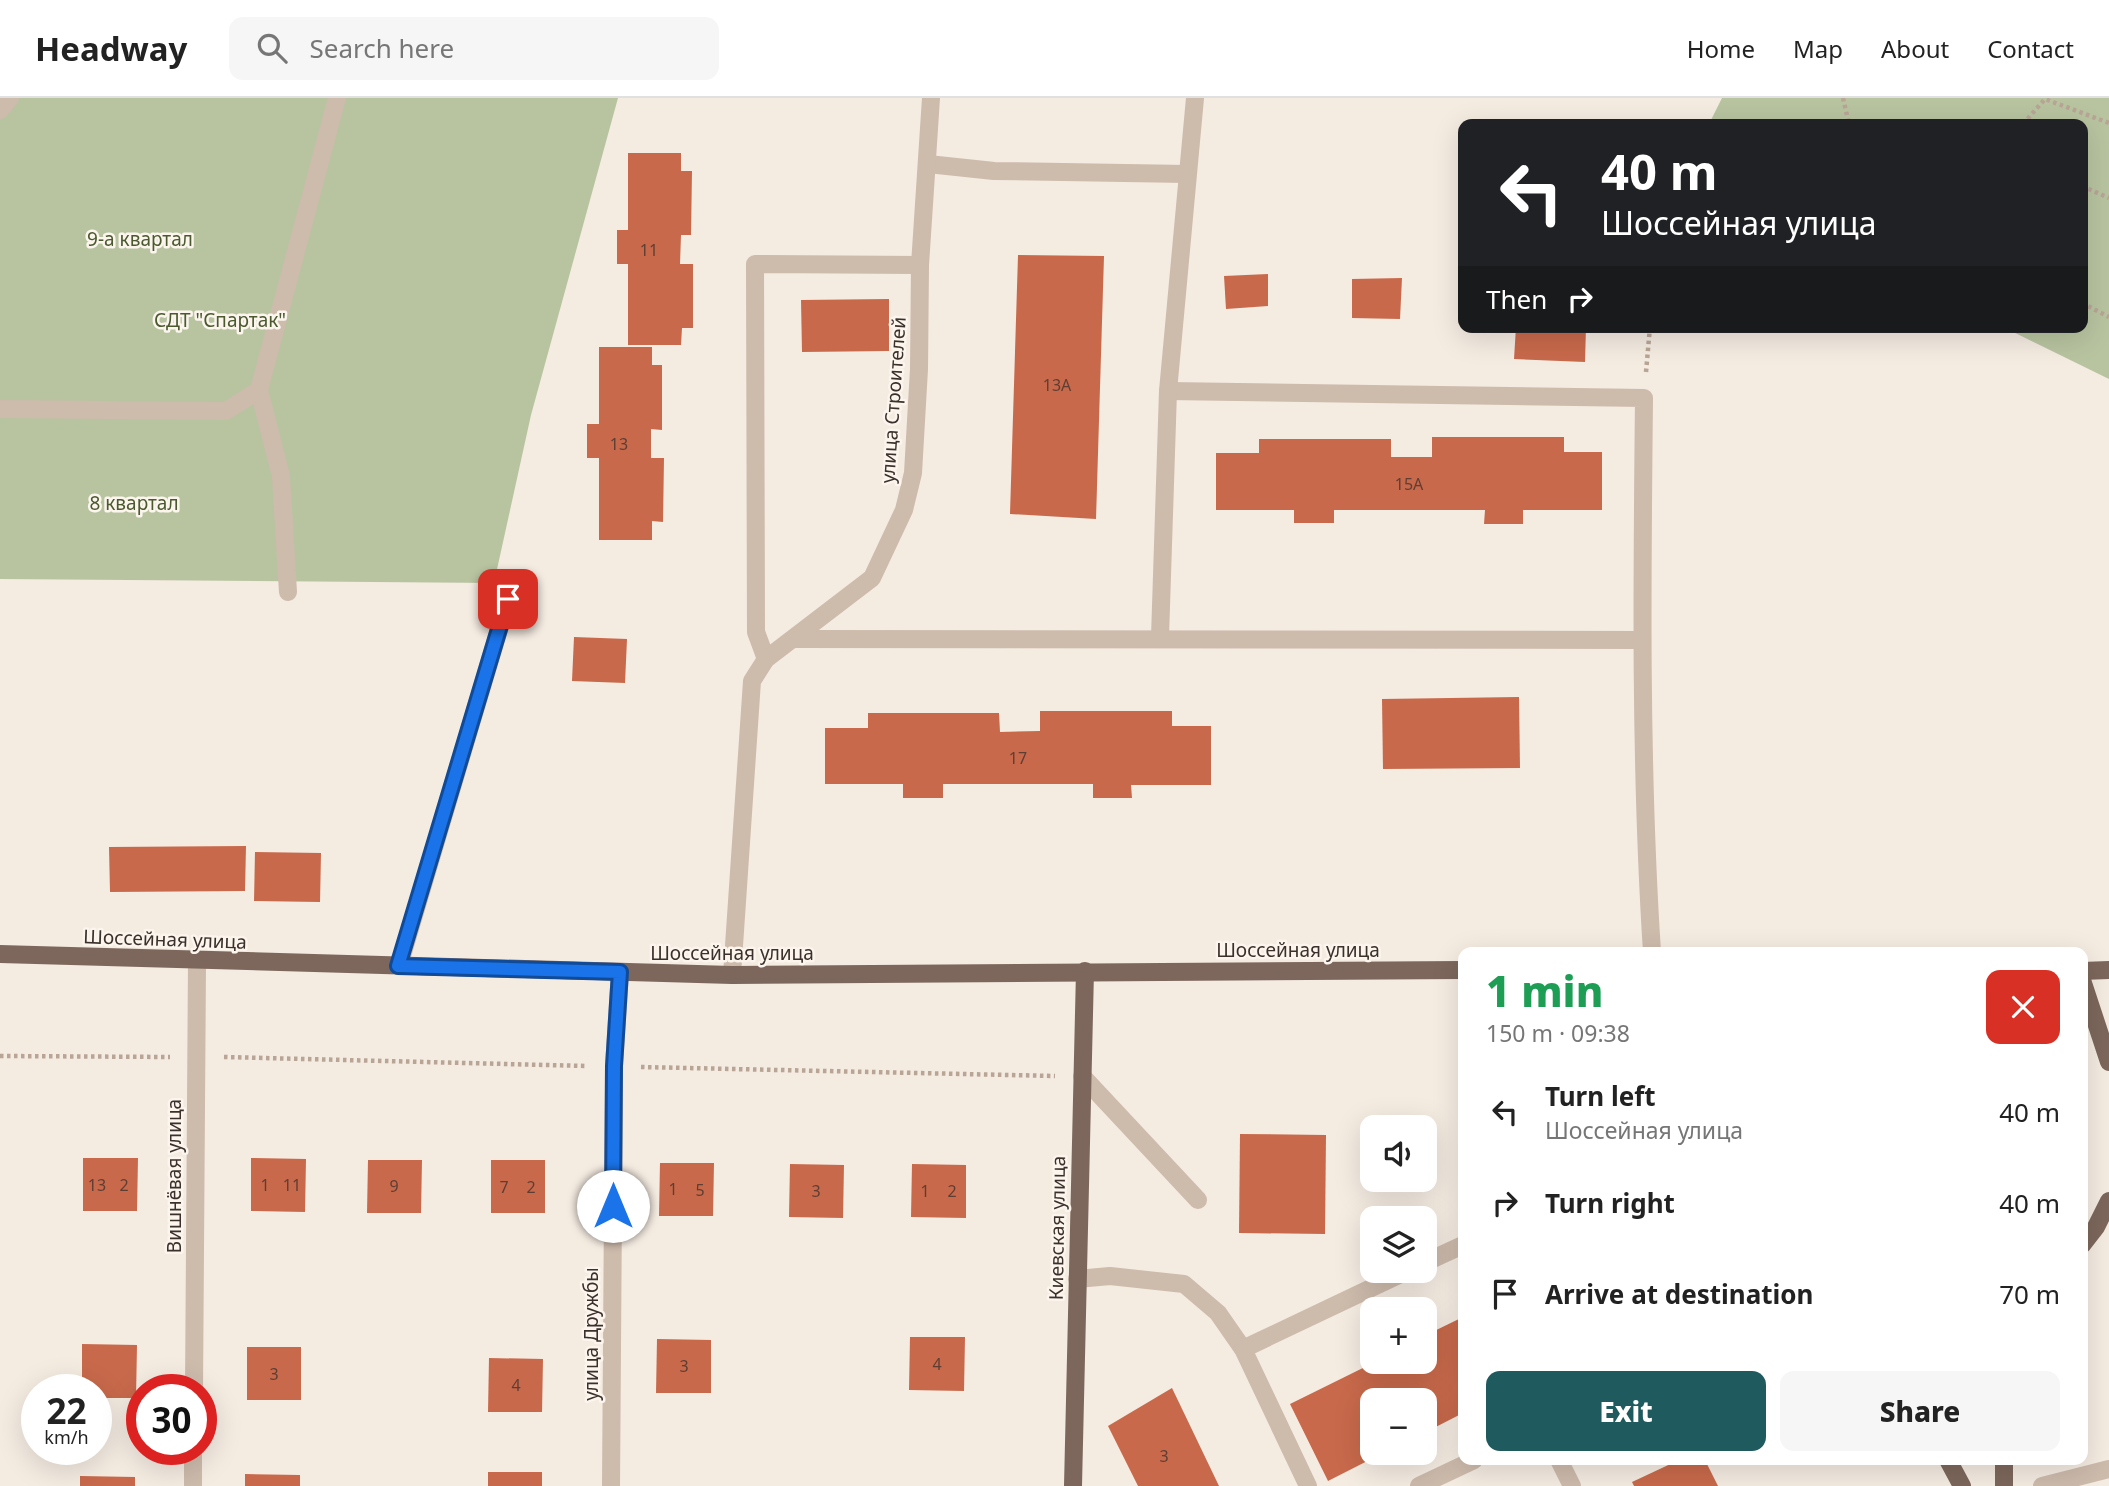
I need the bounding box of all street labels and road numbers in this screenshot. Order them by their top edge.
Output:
street label: улица Строителей [874,316,912,484]
street label: Шоссейная улица [83,923,247,955]
street label: Шоссейная улица [1216,937,1380,963]
street label: Шоссейная улица [650,940,814,966]
street label: Вишнёвая улица [161,1099,187,1253]
street label: Киевская улица [1043,1156,1071,1300]
street label: улица Дружбы [578,1267,604,1401]

